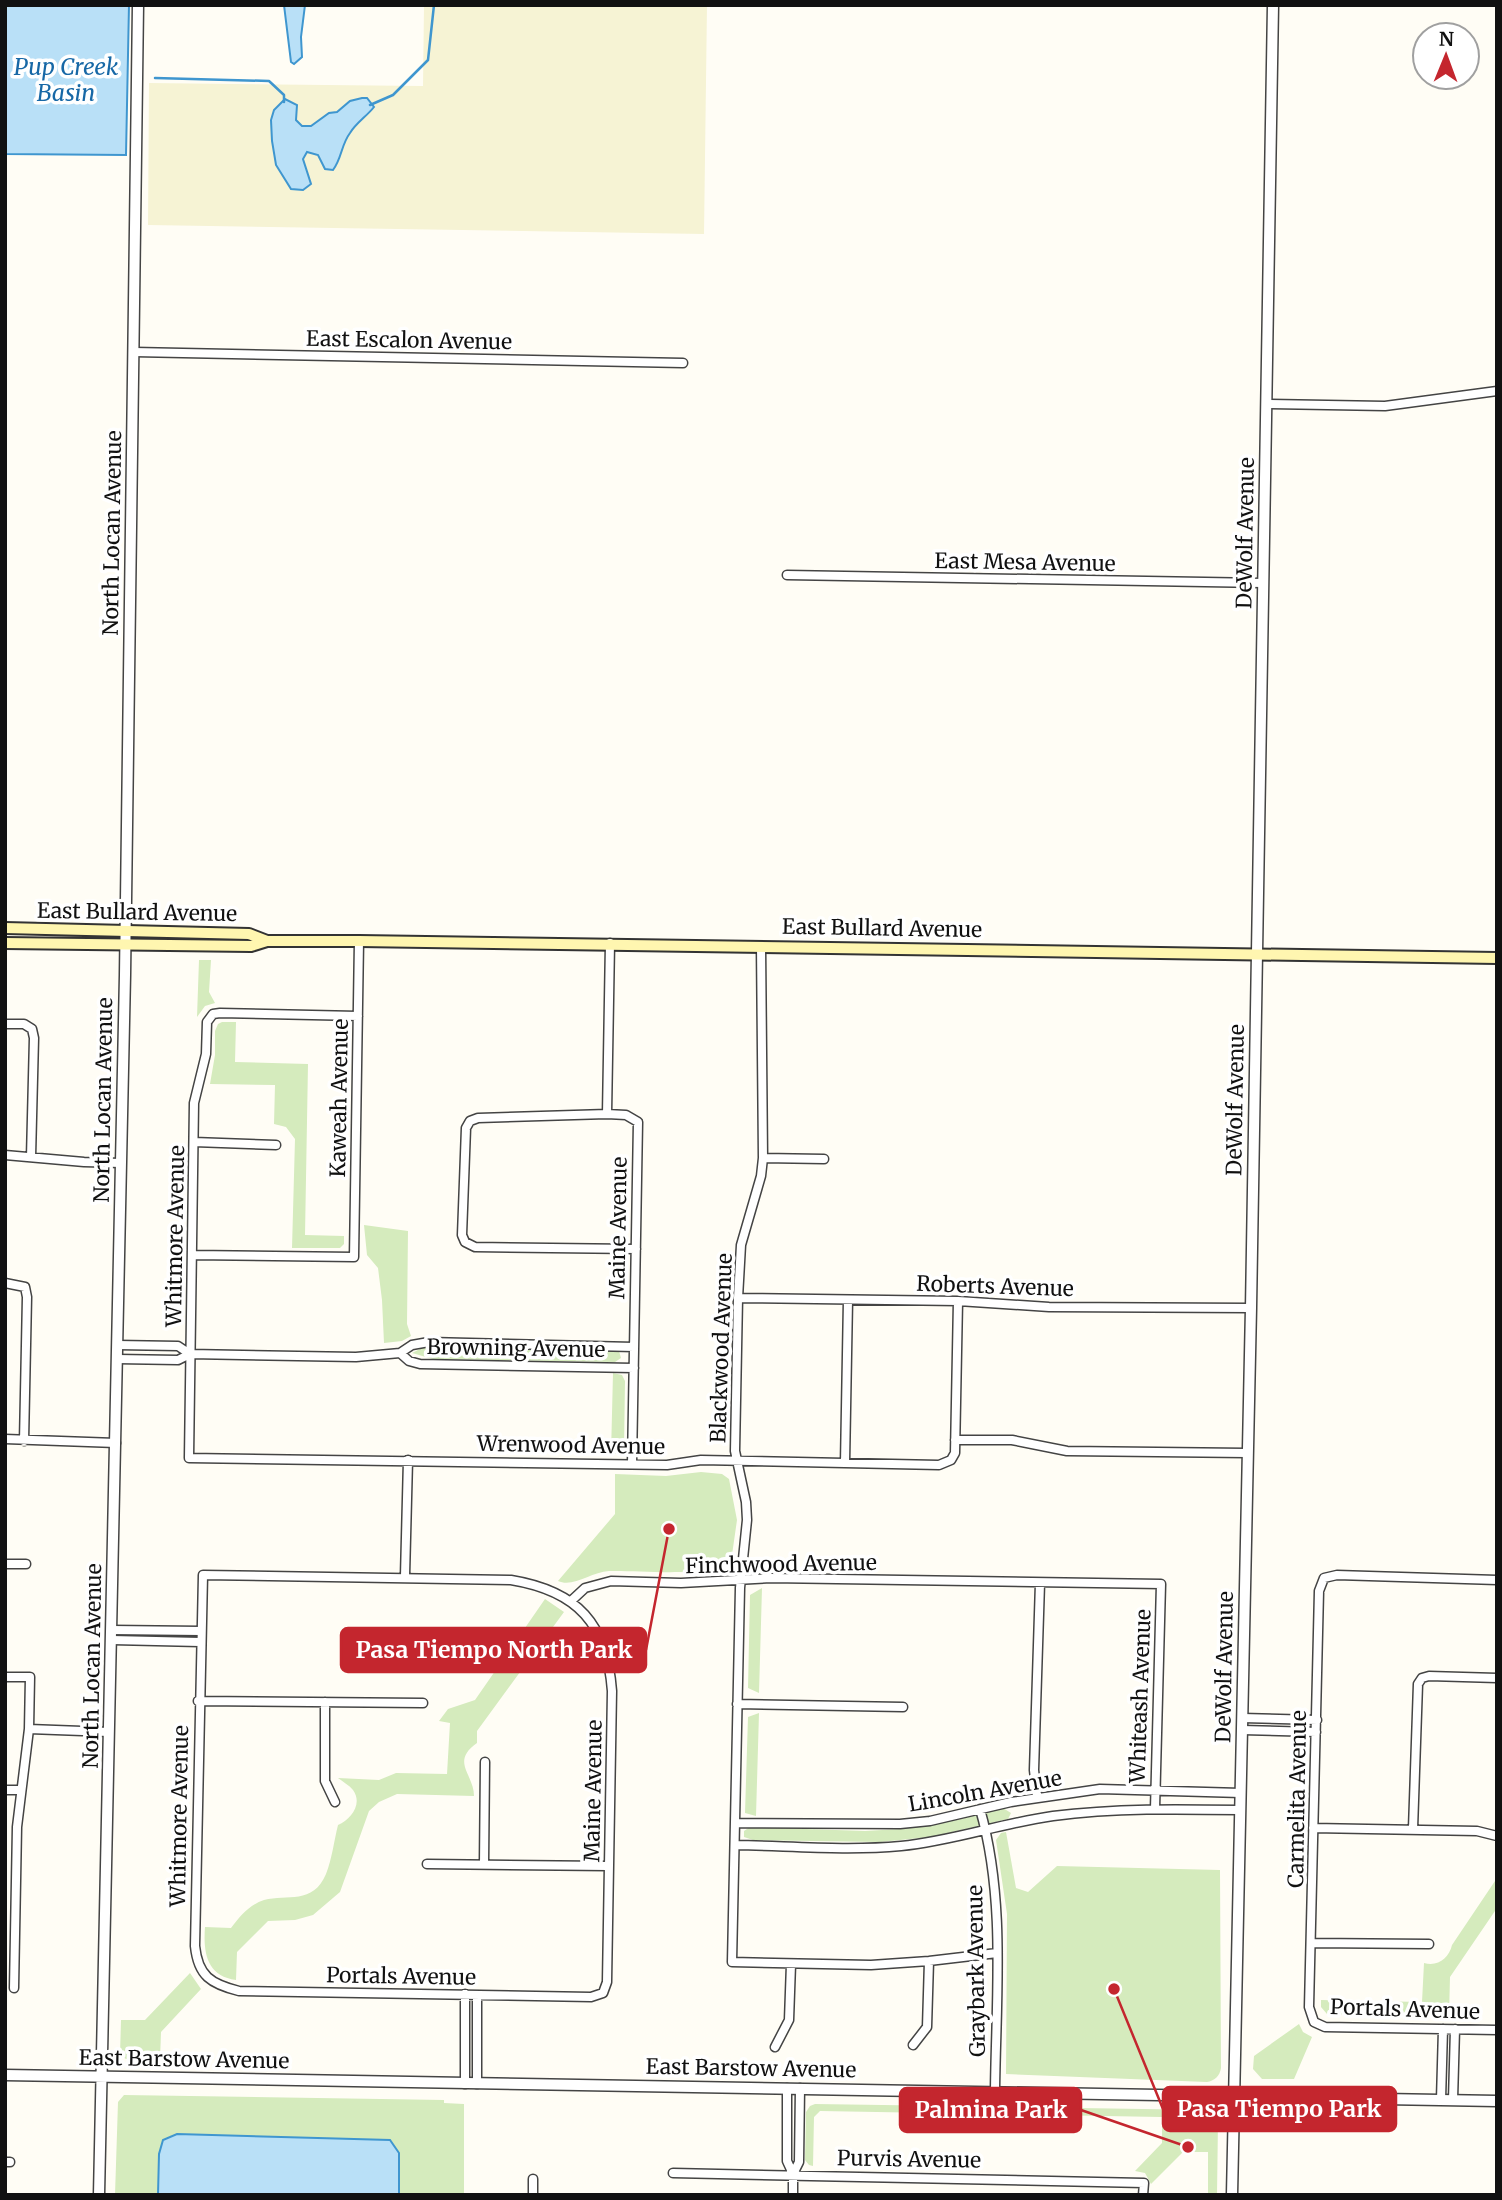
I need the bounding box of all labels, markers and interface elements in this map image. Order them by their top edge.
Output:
north arrow [1411,21,1481,91]
text: N [1439,27,1454,51]
water label: Pup Creek Basin [14,52,119,107]
street label: East Escalon Avenue [306,325,512,355]
street label: North Locan Avenue [97,430,127,636]
street label: DeWolf Avenue [1230,457,1260,609]
street label: East Mesa Avenue [934,547,1116,577]
street label: East Bullard Avenue [37,897,237,927]
street label: East Bullard Avenue [782,913,982,943]
street label: North Locan Avenue [88,997,118,1203]
street label: Kaweah Avenue [324,1018,354,1178]
street label: DeWolf Avenue [1220,1024,1250,1176]
street label: Whitmore Avenue [160,1145,190,1328]
street label: Maine Avenue [603,1156,633,1299]
street label: Blackwood Avenue [704,1253,738,1443]
street label: Roberts Avenue [916,1270,1074,1302]
street label: Browning Avenue [426,1333,606,1363]
street label: Wrenwood Avenue [476,1430,665,1460]
street label: Finchwood Avenue [685,1549,877,1579]
street label: North Locan Avenue [77,1563,107,1769]
street label: DeWolf Avenue [1209,1591,1239,1743]
street label: Whiteash Avenue [1123,1608,1157,1785]
callout: Pasa Tiempo North Park [341,1628,646,1672]
text: Pasa Tiempo North Park [356,1635,633,1664]
street label: Carmelita Avenue [1282,1710,1312,1888]
street label: Maine Avenue [578,1719,608,1862]
street label: Whitmore Avenue [164,1725,194,1908]
street label: Lincoln Avenue [906,1764,1064,1818]
street label: Graybark Avenue [961,1885,991,2057]
street label: Portals Avenue [326,1961,476,1991]
street label: Portals Avenue [1330,1993,1480,2025]
street label: East Barstow Avenue [78,2044,290,2074]
street label: East Barstow Avenue [645,2053,857,2083]
callout: Pasa Tiempo Park [1163,2087,1396,2131]
callout: Palmina Park [900,2088,1081,2132]
text: Pasa Tiempo Park [1177,2094,1381,2123]
text: Palmina Park [915,2095,1068,2124]
street label: Purvis Avenue [837,2144,981,2174]

